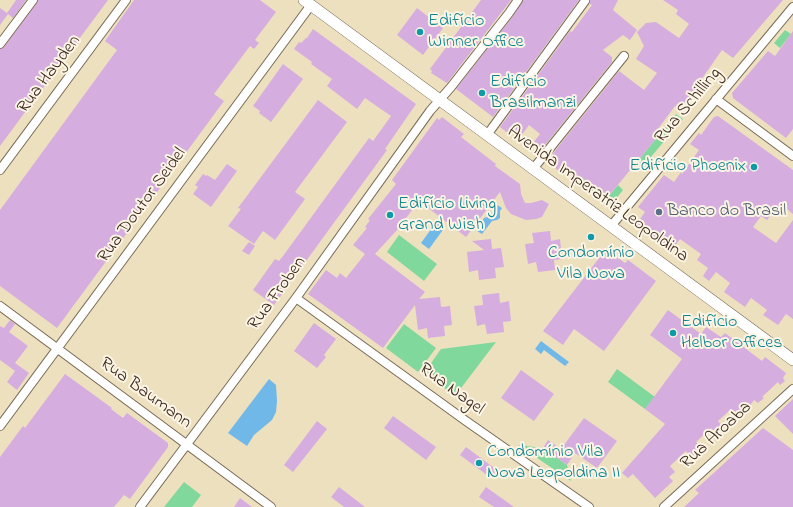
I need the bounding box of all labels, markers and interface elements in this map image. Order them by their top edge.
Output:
place label: Edifício Winner Office [428,11,524,54]
marker: Edifício Winner Office [415,27,425,37]
street label: Rua Hayden [14,32,86,118]
street label: Rua Schilling [651,64,727,148]
place label: Edifício Brasilmanzi [490,72,576,114]
marker: Edifício Brasilmanzi [477,88,487,98]
street label: Avenida Imperatriz Leopoldina [502,122,692,268]
street label: Rua Doutor Seidel [94,144,192,268]
place label: Edifício Phoenix [630,156,746,178]
marker: Edifício Phoenix [749,162,759,172]
place label: Edifício Living Grand Wish [398,194,496,236]
place label: Banco do Brasil [667,201,786,223]
marker: Banco do Brasil [654,207,664,217]
marker: Edifício Living Grand Wish [385,210,395,220]
marker: Condomínio Vila Nova [586,232,596,242]
place label: Condomínio Vila Nova [548,243,634,286]
street label: Rua Froben [244,253,312,335]
place label: Edifício Helbor Offices [681,312,782,354]
marker: Edifício Helbor Offices [668,328,678,338]
street label: Rua Baumann [95,354,195,434]
street label: Rua Nagel [414,359,488,421]
street label: Rua Aroaba [677,398,757,474]
place label: Condomínio Vila Nova Leopoldina II [487,442,620,484]
marker: Condomínio Vila Nova Leopoldina II [474,458,484,468]

